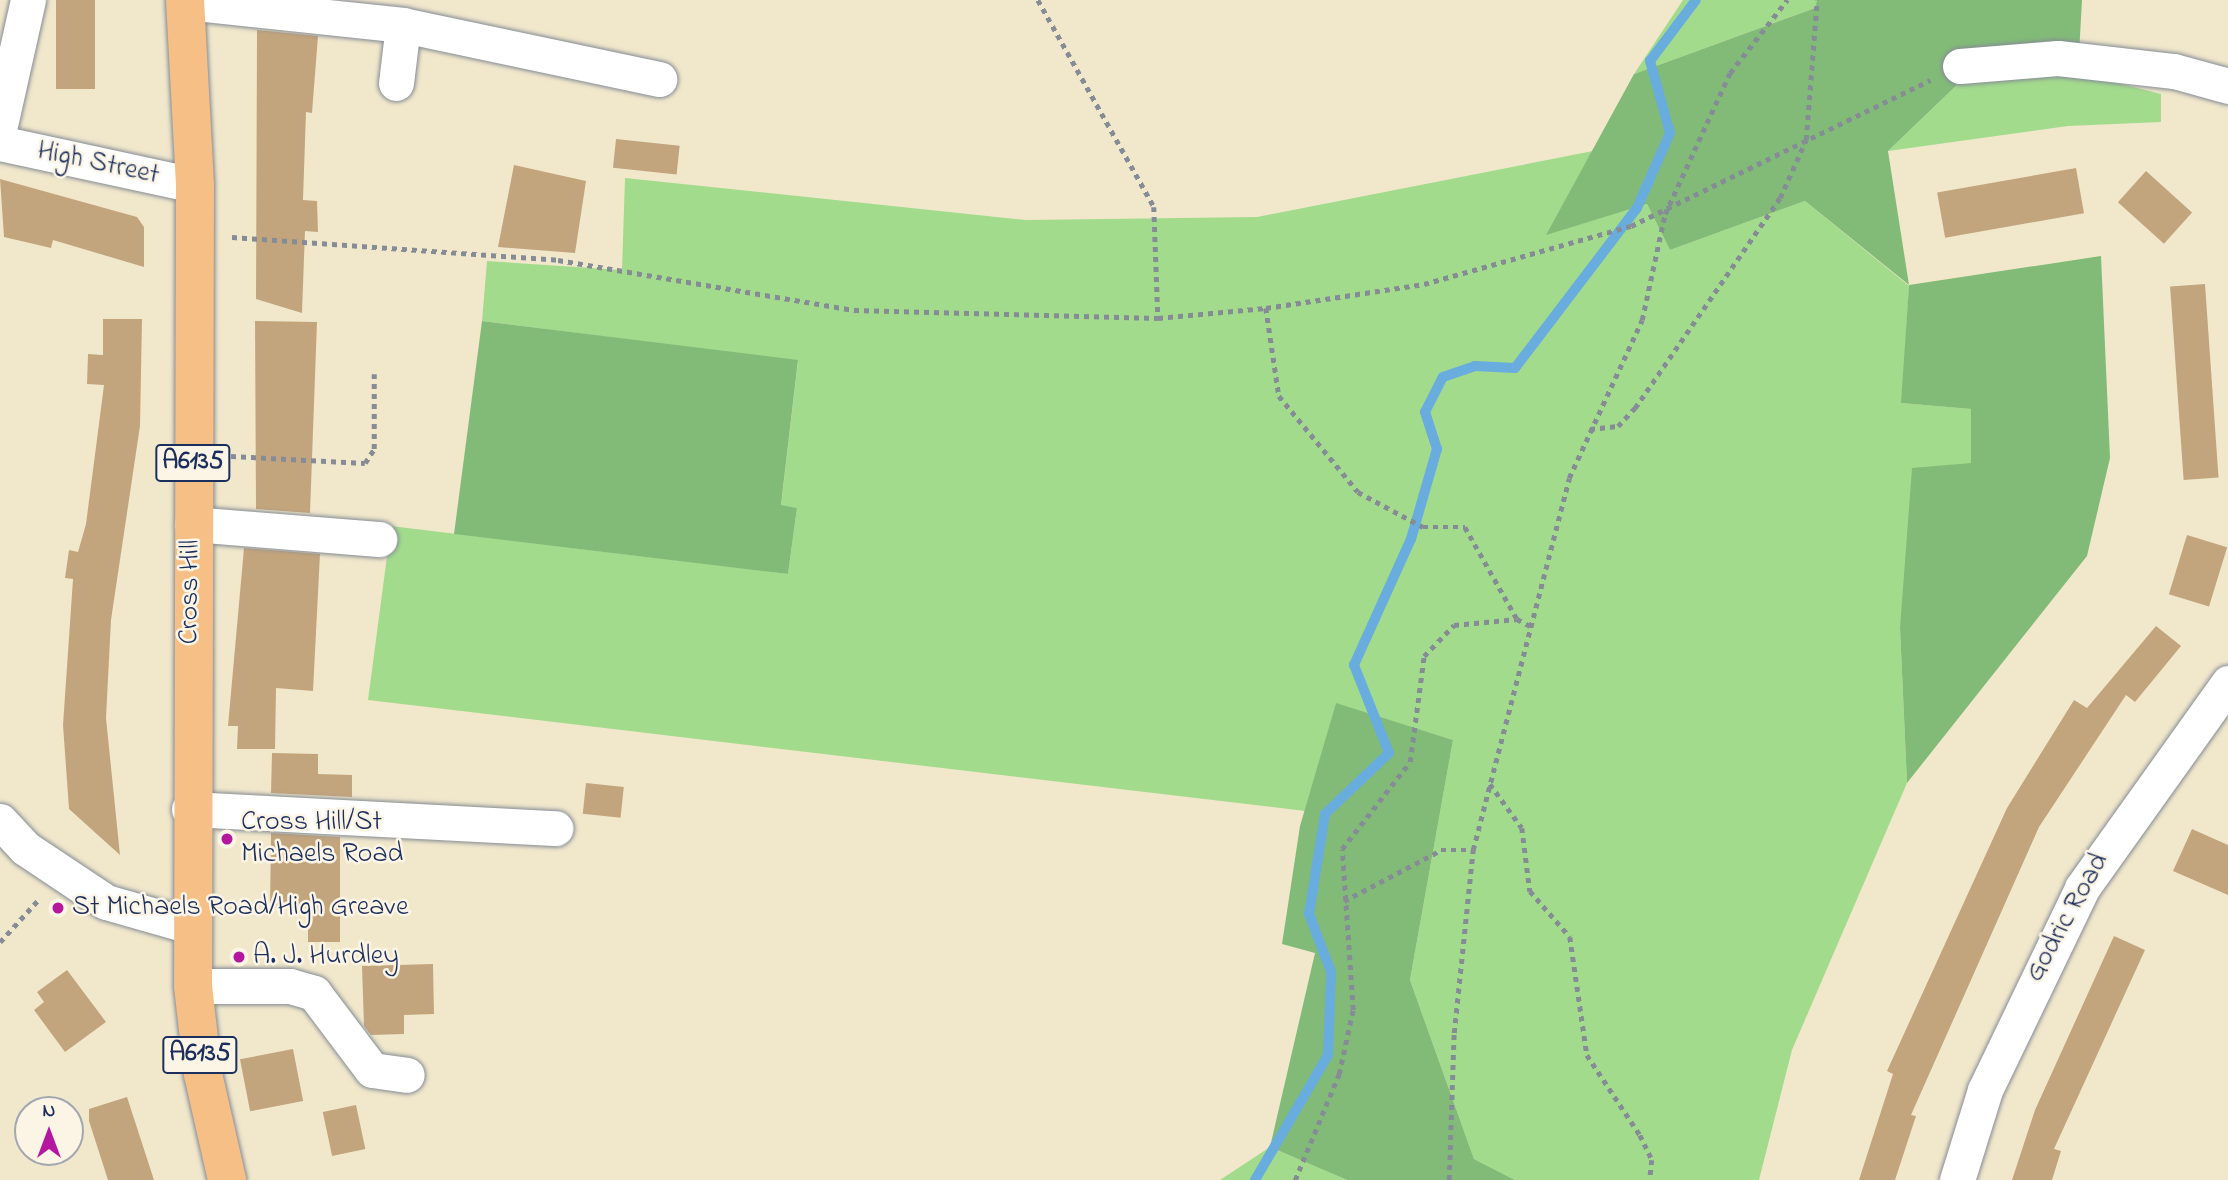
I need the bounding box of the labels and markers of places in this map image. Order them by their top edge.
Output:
place label: Cross Hill/St Michaels Road [241,806,403,872]
marker: Cross Hill/St Michaels Road [219,831,235,847]
place label: St Michaels Road/High Greave [72,891,409,925]
marker: St Michaels Road/High Greave [50,900,66,916]
place label: A. J. Hurdley [253,940,399,974]
marker: A. J. Hurdley [231,949,247,965]

